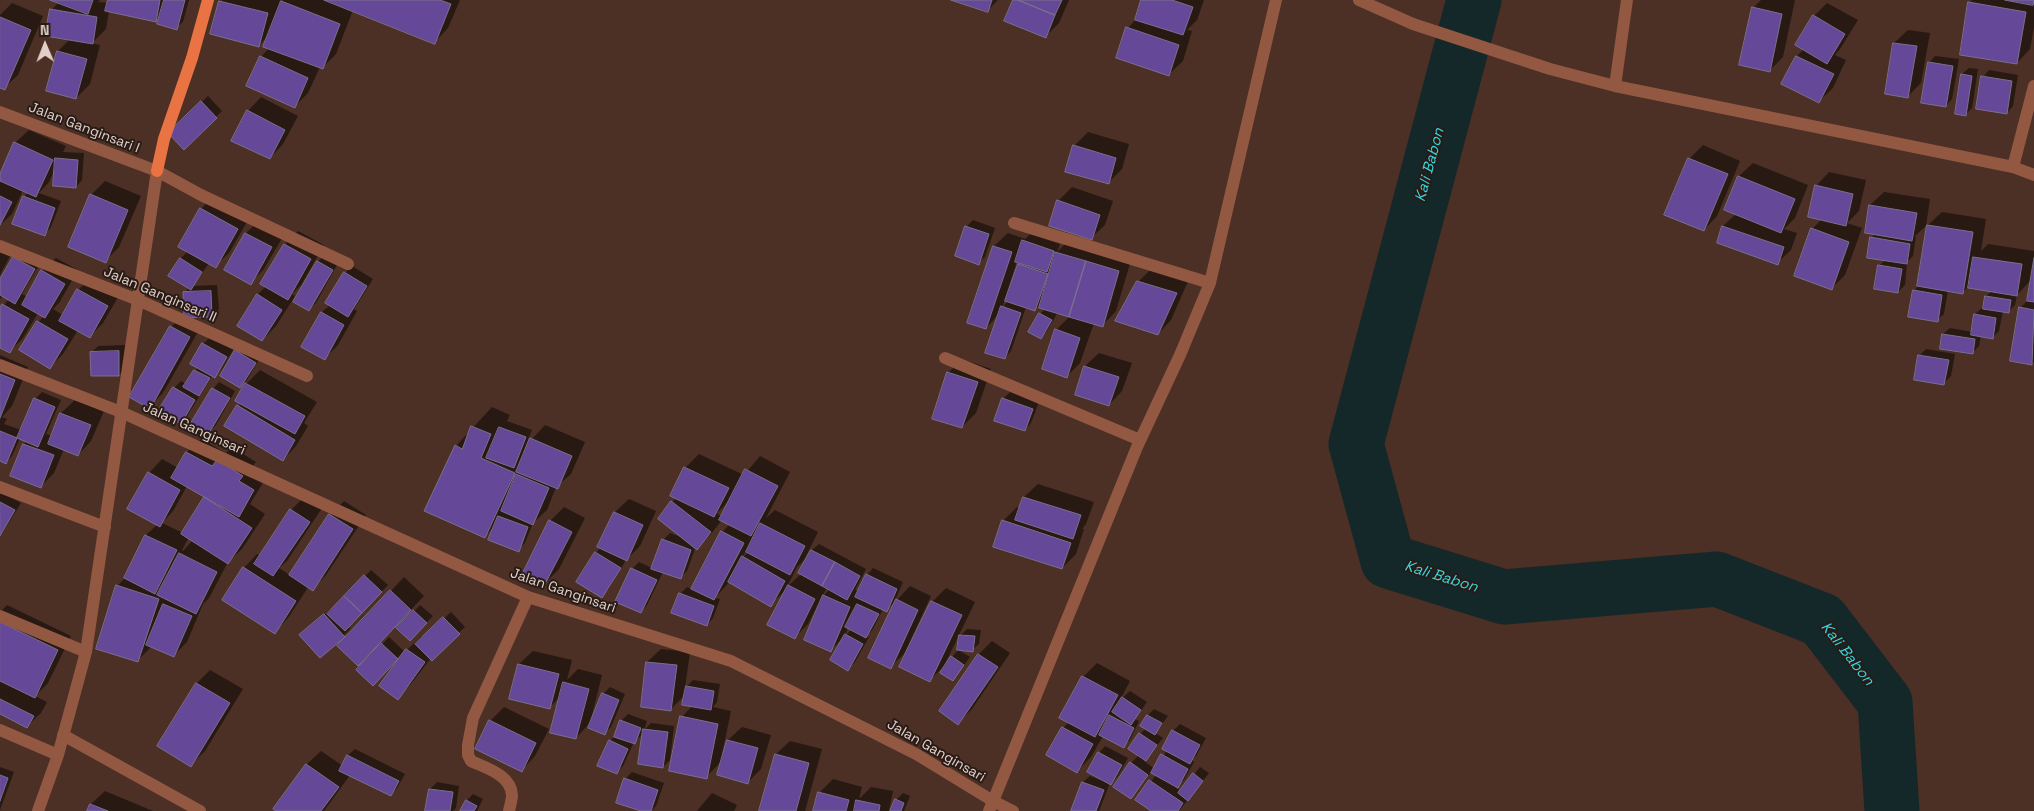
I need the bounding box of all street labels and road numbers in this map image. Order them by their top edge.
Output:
street label: Jalan Ganginsari I [26,99,142,157]
street label: Jalan Ganginsari II [101,264,219,326]
street label: Jalan Ganginsari [140,399,248,459]
street label: Jalan Ganginsari [508,565,618,617]
street label: Jalan Ganginsari [884,716,988,786]

